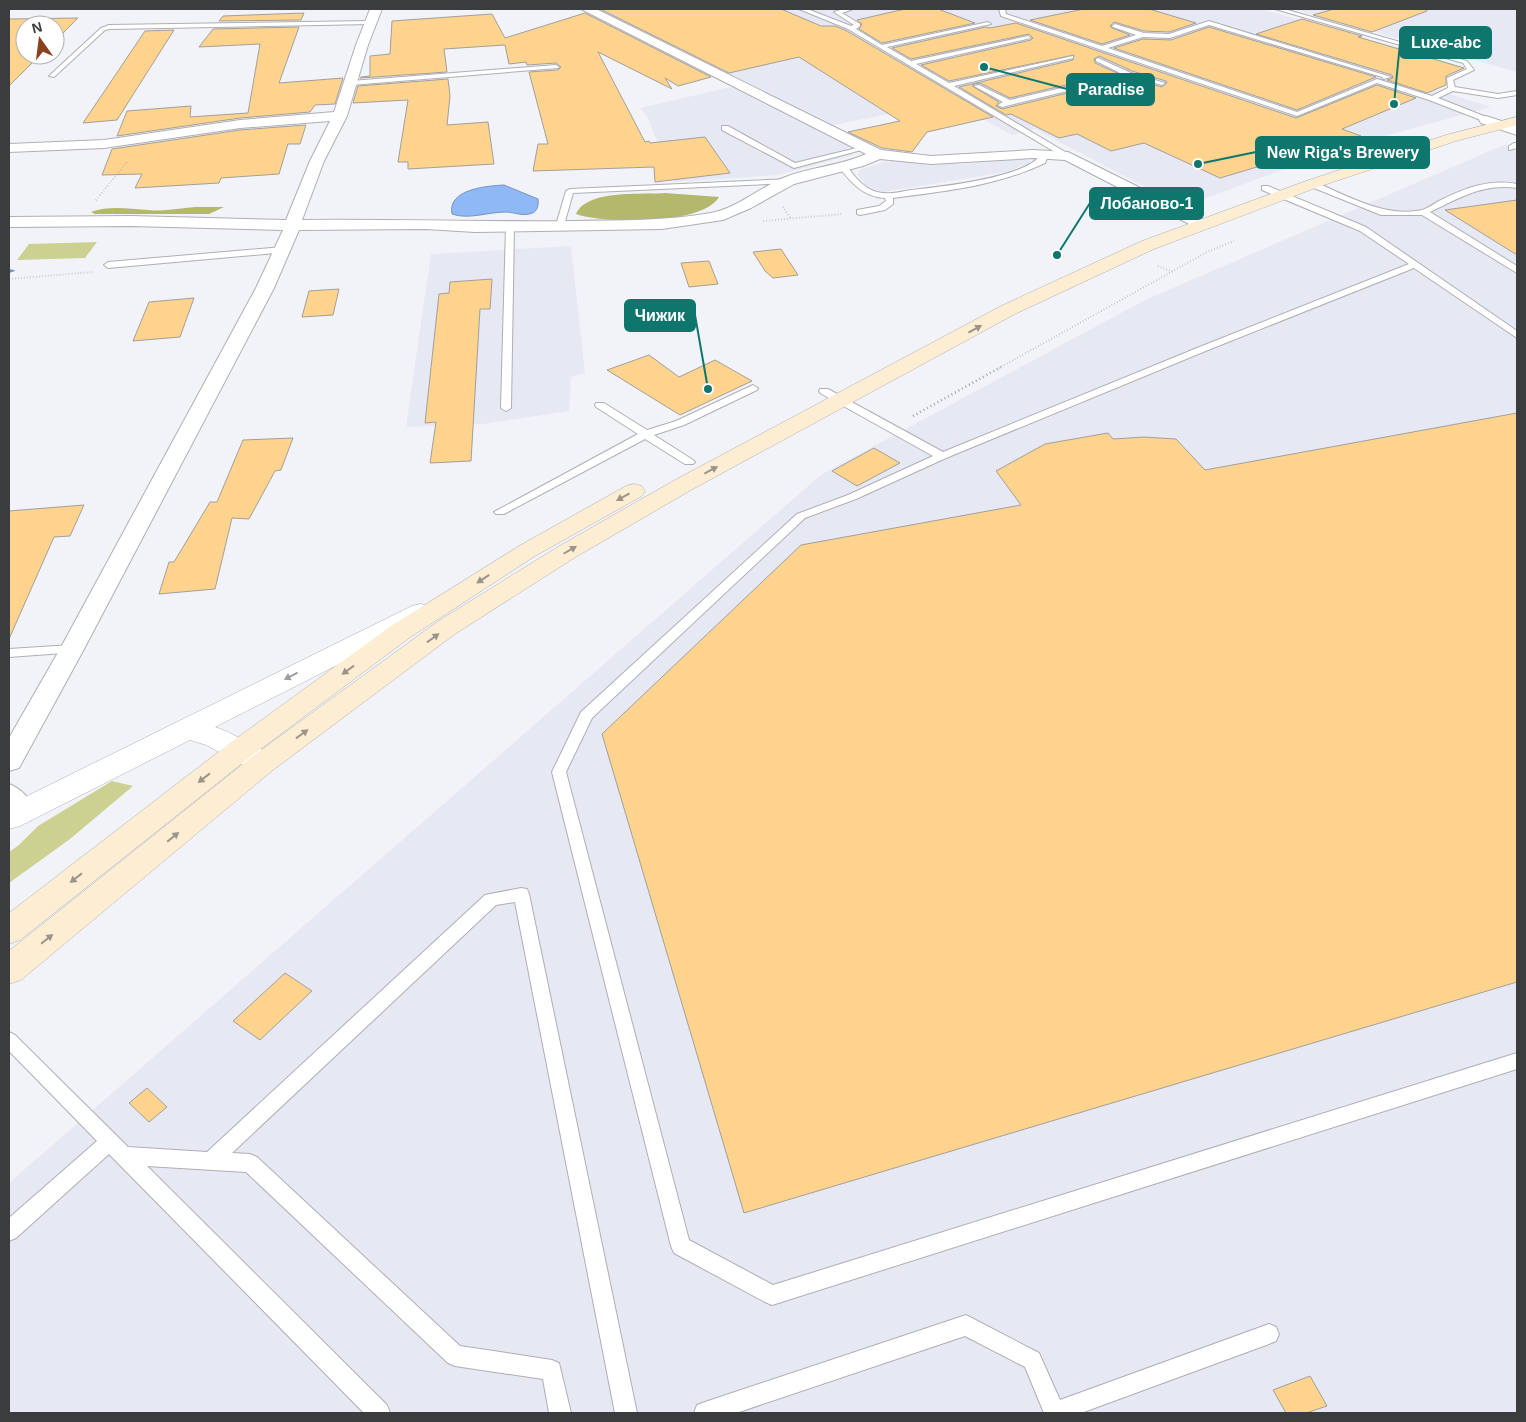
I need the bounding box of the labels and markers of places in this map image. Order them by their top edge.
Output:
callout: Luxe-abc [1400,27,1491,58]
callout: Paradise [1067,74,1154,105]
callout: New Riga's Brewery [1256,137,1429,168]
callout: Лобаново-1 [1090,188,1203,219]
callout: Чижик [625,300,695,331]

